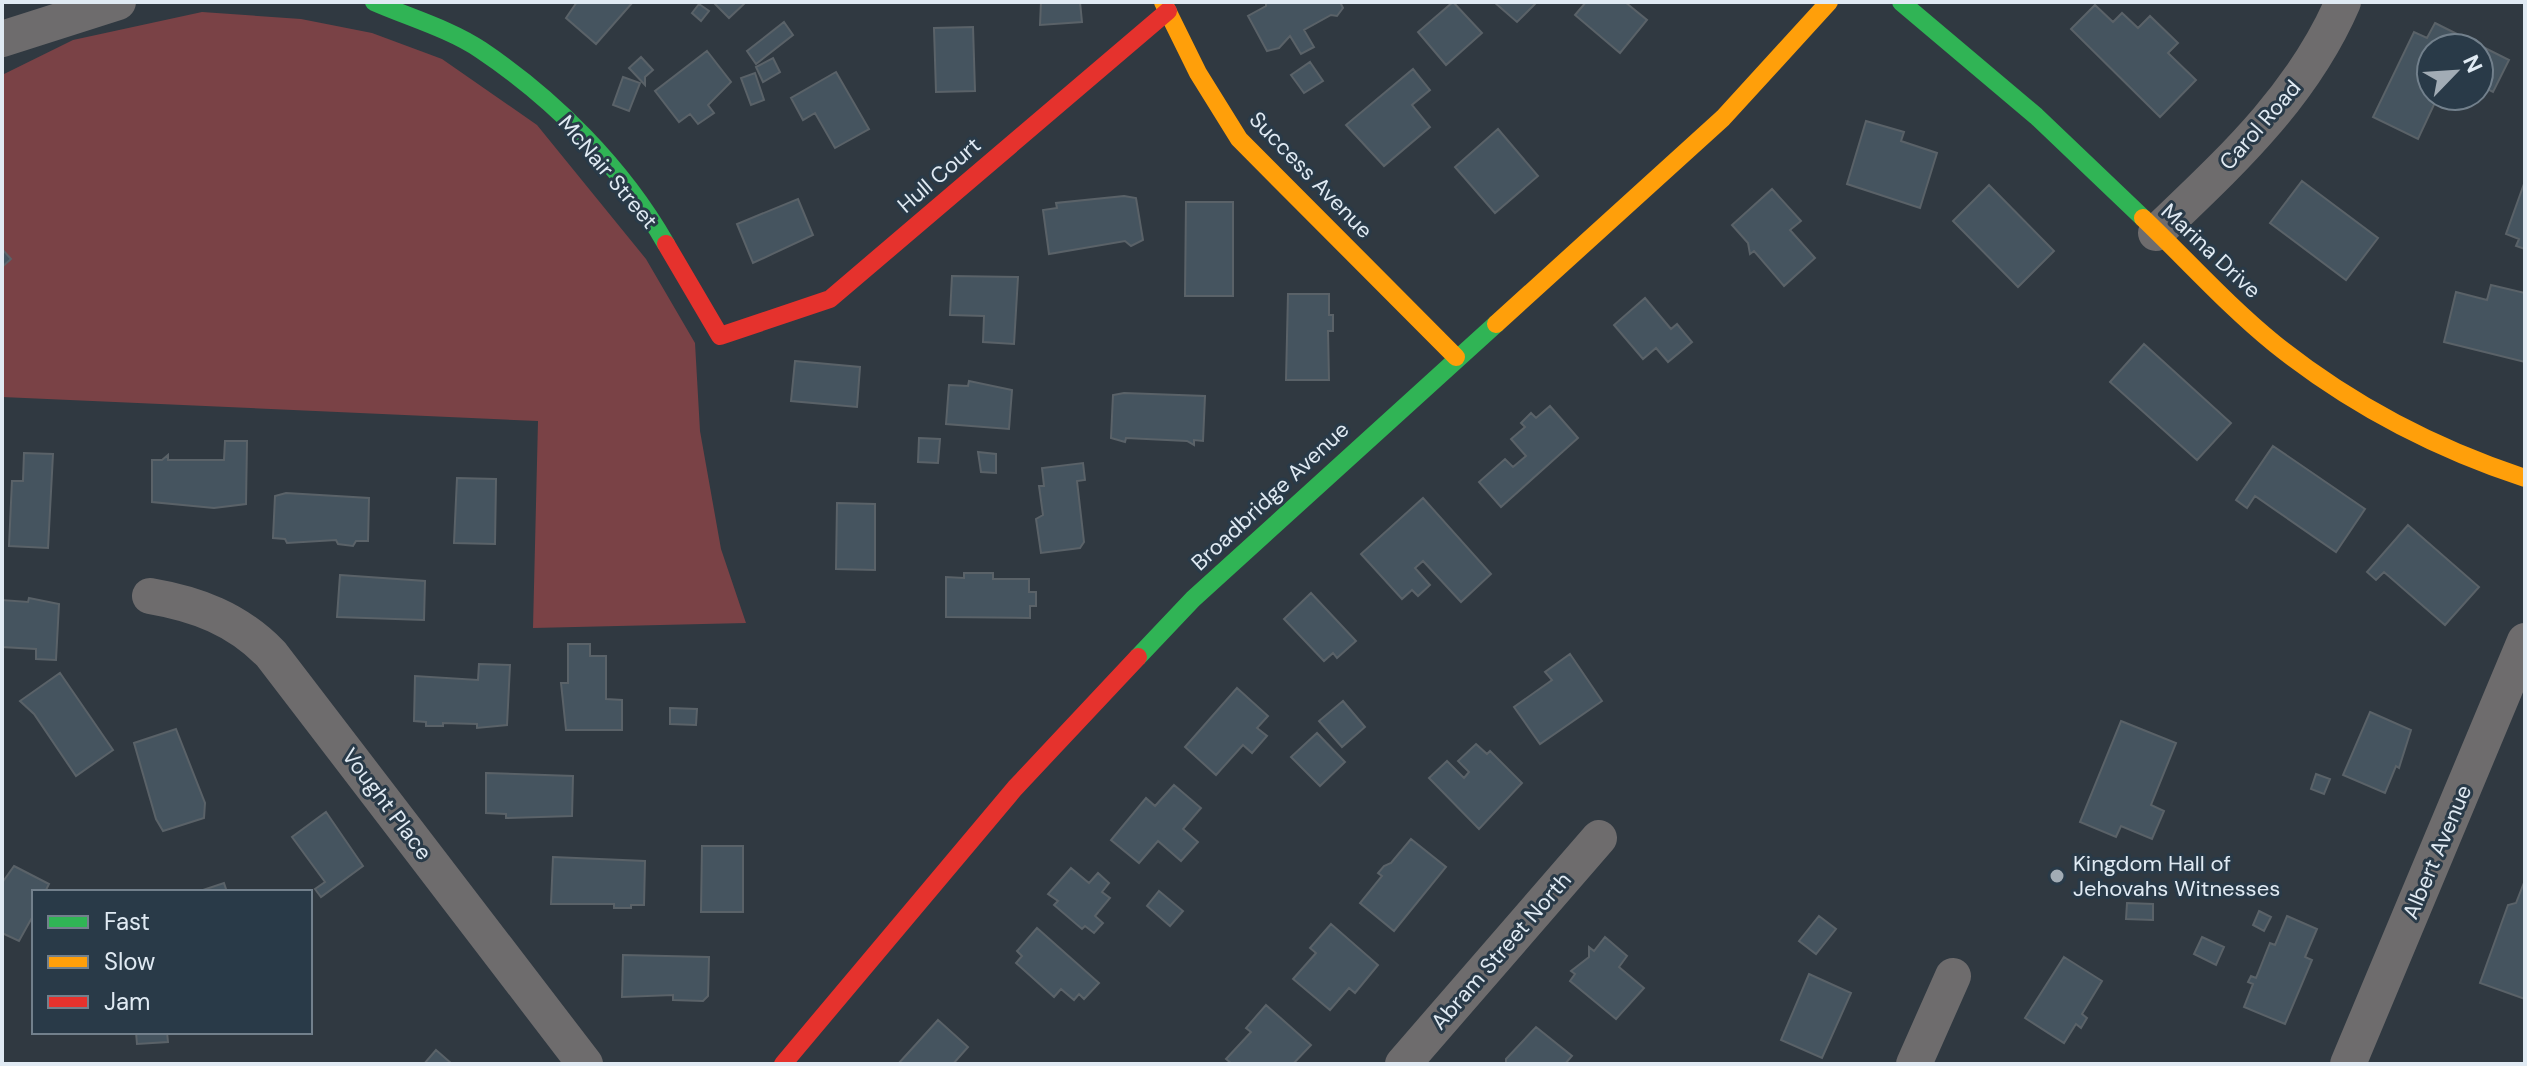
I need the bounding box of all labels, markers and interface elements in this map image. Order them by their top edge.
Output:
north arrow [2415,32,2495,112]
text: N [2456,50,2489,77]
street label: Carol Road [2213,74,2307,176]
street label: Success Avenue [1243,105,1379,245]
street label: McNair Street [552,109,664,235]
street label: Hull Court [891,131,987,219]
street label: Marina Drive [2155,197,2267,305]
street label: Broadbridge Avenue [1185,415,1355,577]
street label: Vought Place [335,742,439,866]
street label: Albert Avenue [2396,780,2478,924]
place label: Kingdom Hall of Jehovahs Witnesses [2073,849,2280,903]
street label: Abram Street North [1425,866,1577,1036]
marker: Kingdom Hall of Jehovahs Witnesses [2048,867,2066,885]
legend [32,890,312,1034]
text: Fast [104,906,150,937]
text: Slow [104,946,155,977]
text: Jam [104,986,150,1017]

